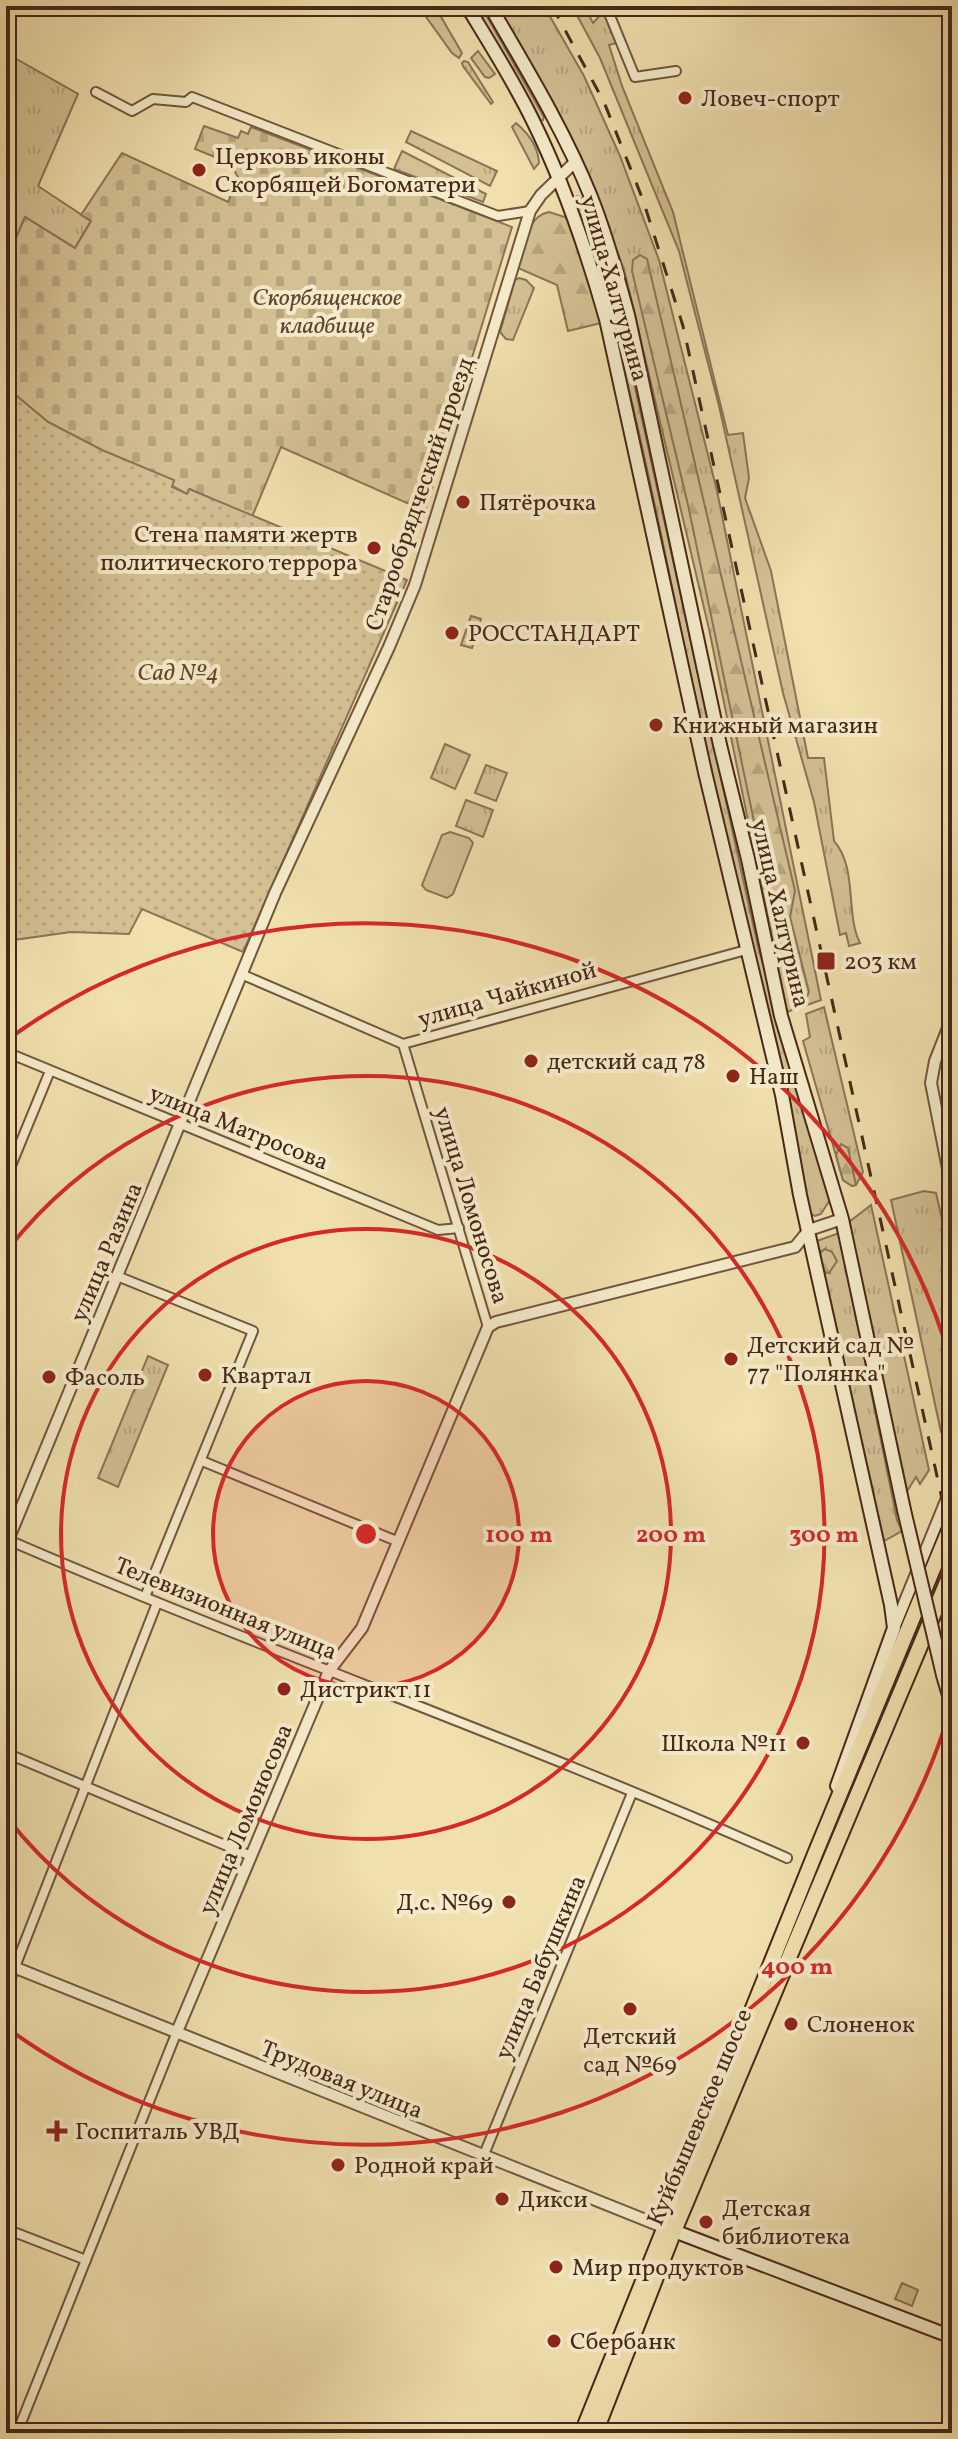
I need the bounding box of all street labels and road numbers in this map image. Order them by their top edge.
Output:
street label: улица Халтурина [570,191,656,386]
street label: Старообрядческий проезд [358,353,484,636]
street label: улица Халтурина [741,816,817,1011]
street label: улица Чайкиной [414,954,601,1038]
street label: улица Матросова [143,1077,333,1180]
street label: улица Ломоносова [424,1103,516,1308]
street label: улица Разина [63,1178,153,1328]
street label: Телевизионная улица [109,1550,342,1670]
street label: улица Ломоносова [191,1719,302,1921]
street label: улица Бабушкина [488,1870,596,2065]
street label: Куйбышевское шоссе [640,2004,762,2232]
street label: Трудовая улица [255,2033,428,2129]

